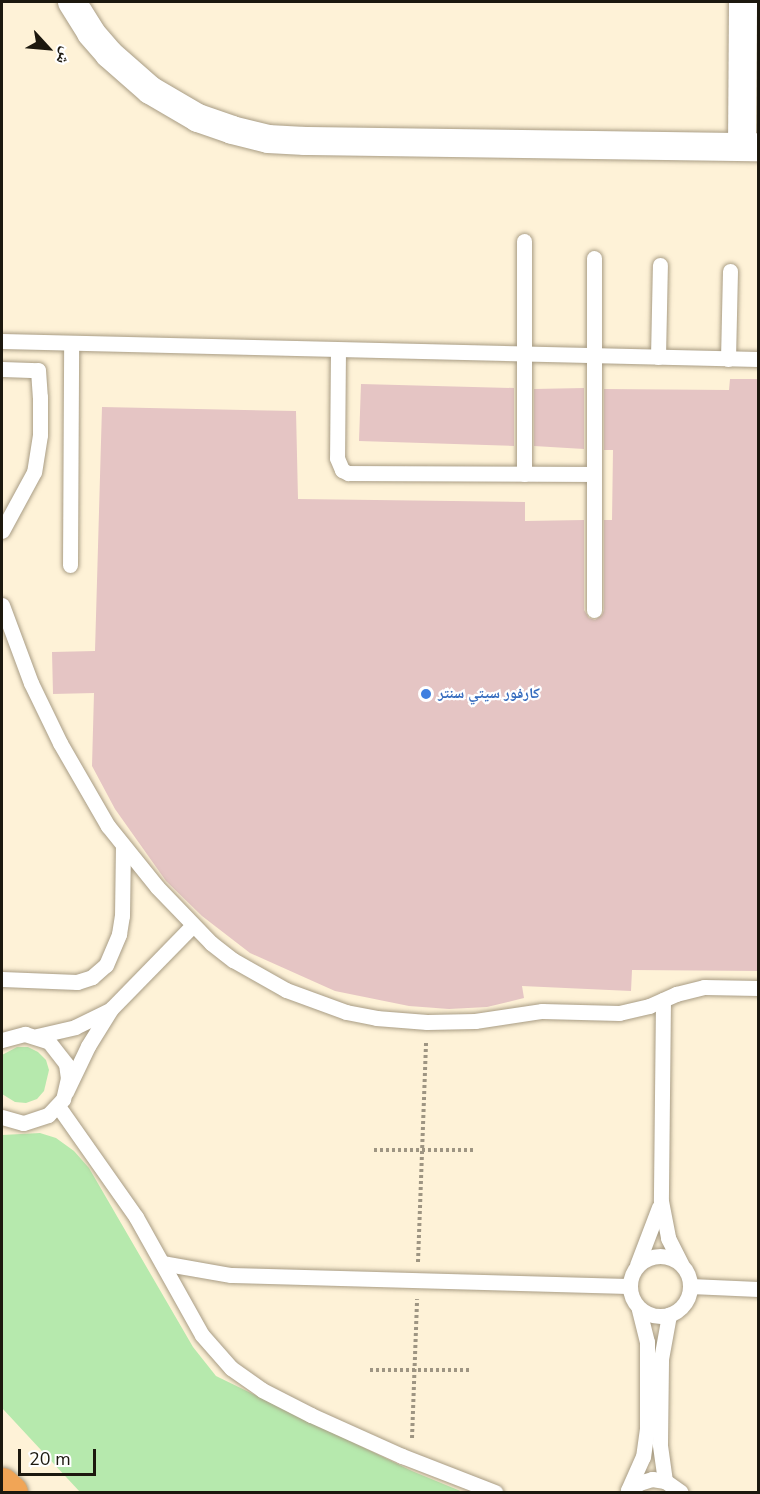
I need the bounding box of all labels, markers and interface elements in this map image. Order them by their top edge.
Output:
north arrow [18,18,78,78]
text: ش [51,43,78,68]
place label: كارفور سيتي سنتر [438,685,540,703]
marker: كارفور سيتي سنتر [419,687,433,701]
scale bar [21,1437,99,1475]
text: 20 m [29,1447,71,1471]

